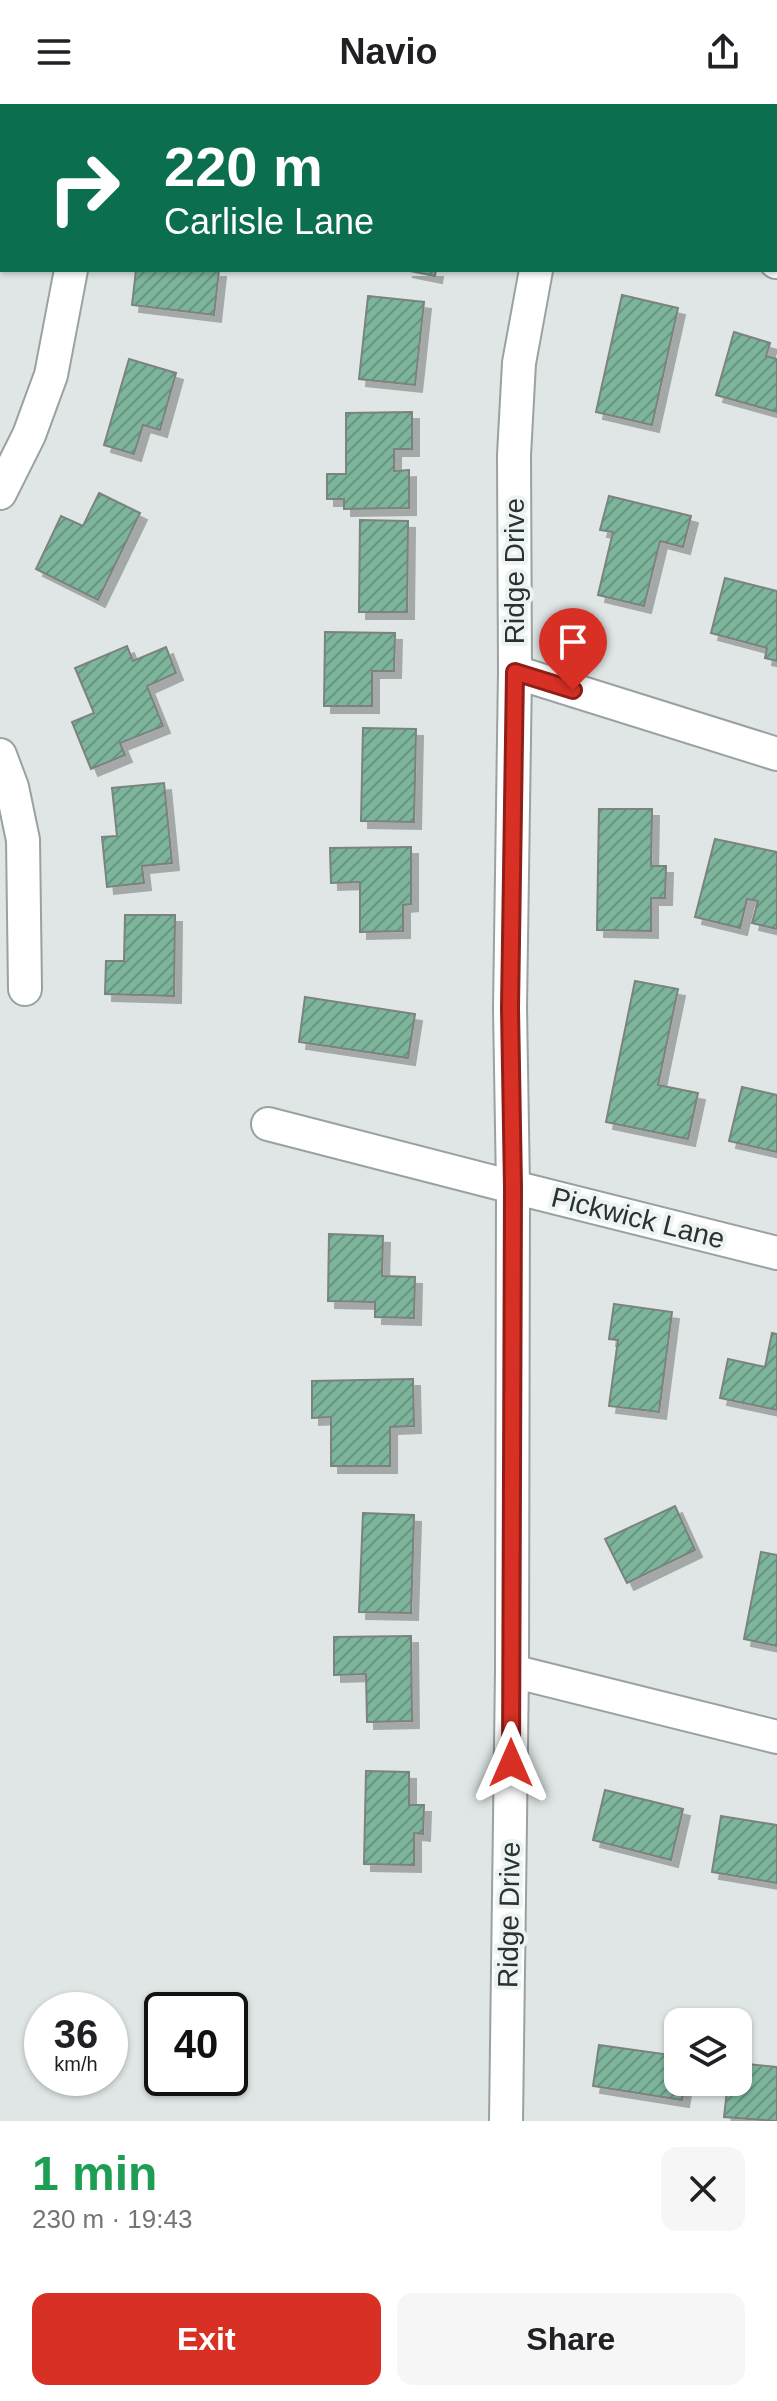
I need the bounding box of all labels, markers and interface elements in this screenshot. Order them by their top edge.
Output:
icon: menu [32,30,76,74]
icon: share [701,30,745,74]
text: Navio [339,31,438,72]
text: 220 m [164,135,323,198]
icon: right [32,136,136,240]
text: Carlisle Lane [164,201,374,242]
street label: Ridge Drive [499,498,530,644]
pin [539,608,607,690]
icon: arrive [551,620,595,664]
street label: Pickwick Lane [548,1182,728,1254]
position arrow [469,1721,553,1805]
street label: Ridge Drive [492,1842,526,1988]
speed limit sign: 40 [144,1992,248,2096]
map controls [664,2008,752,2096]
button: layers [664,2008,752,2096]
text: 36 [54,2012,98,2056]
text: km/h [54,2053,98,2075]
text: 1 min [32,2147,157,2200]
button: close [661,2147,745,2231]
text: 230 m · 19:43 [32,2204,192,2234]
button: Exit [32,2293,381,2385]
button: Share [397,2293,745,2385]

